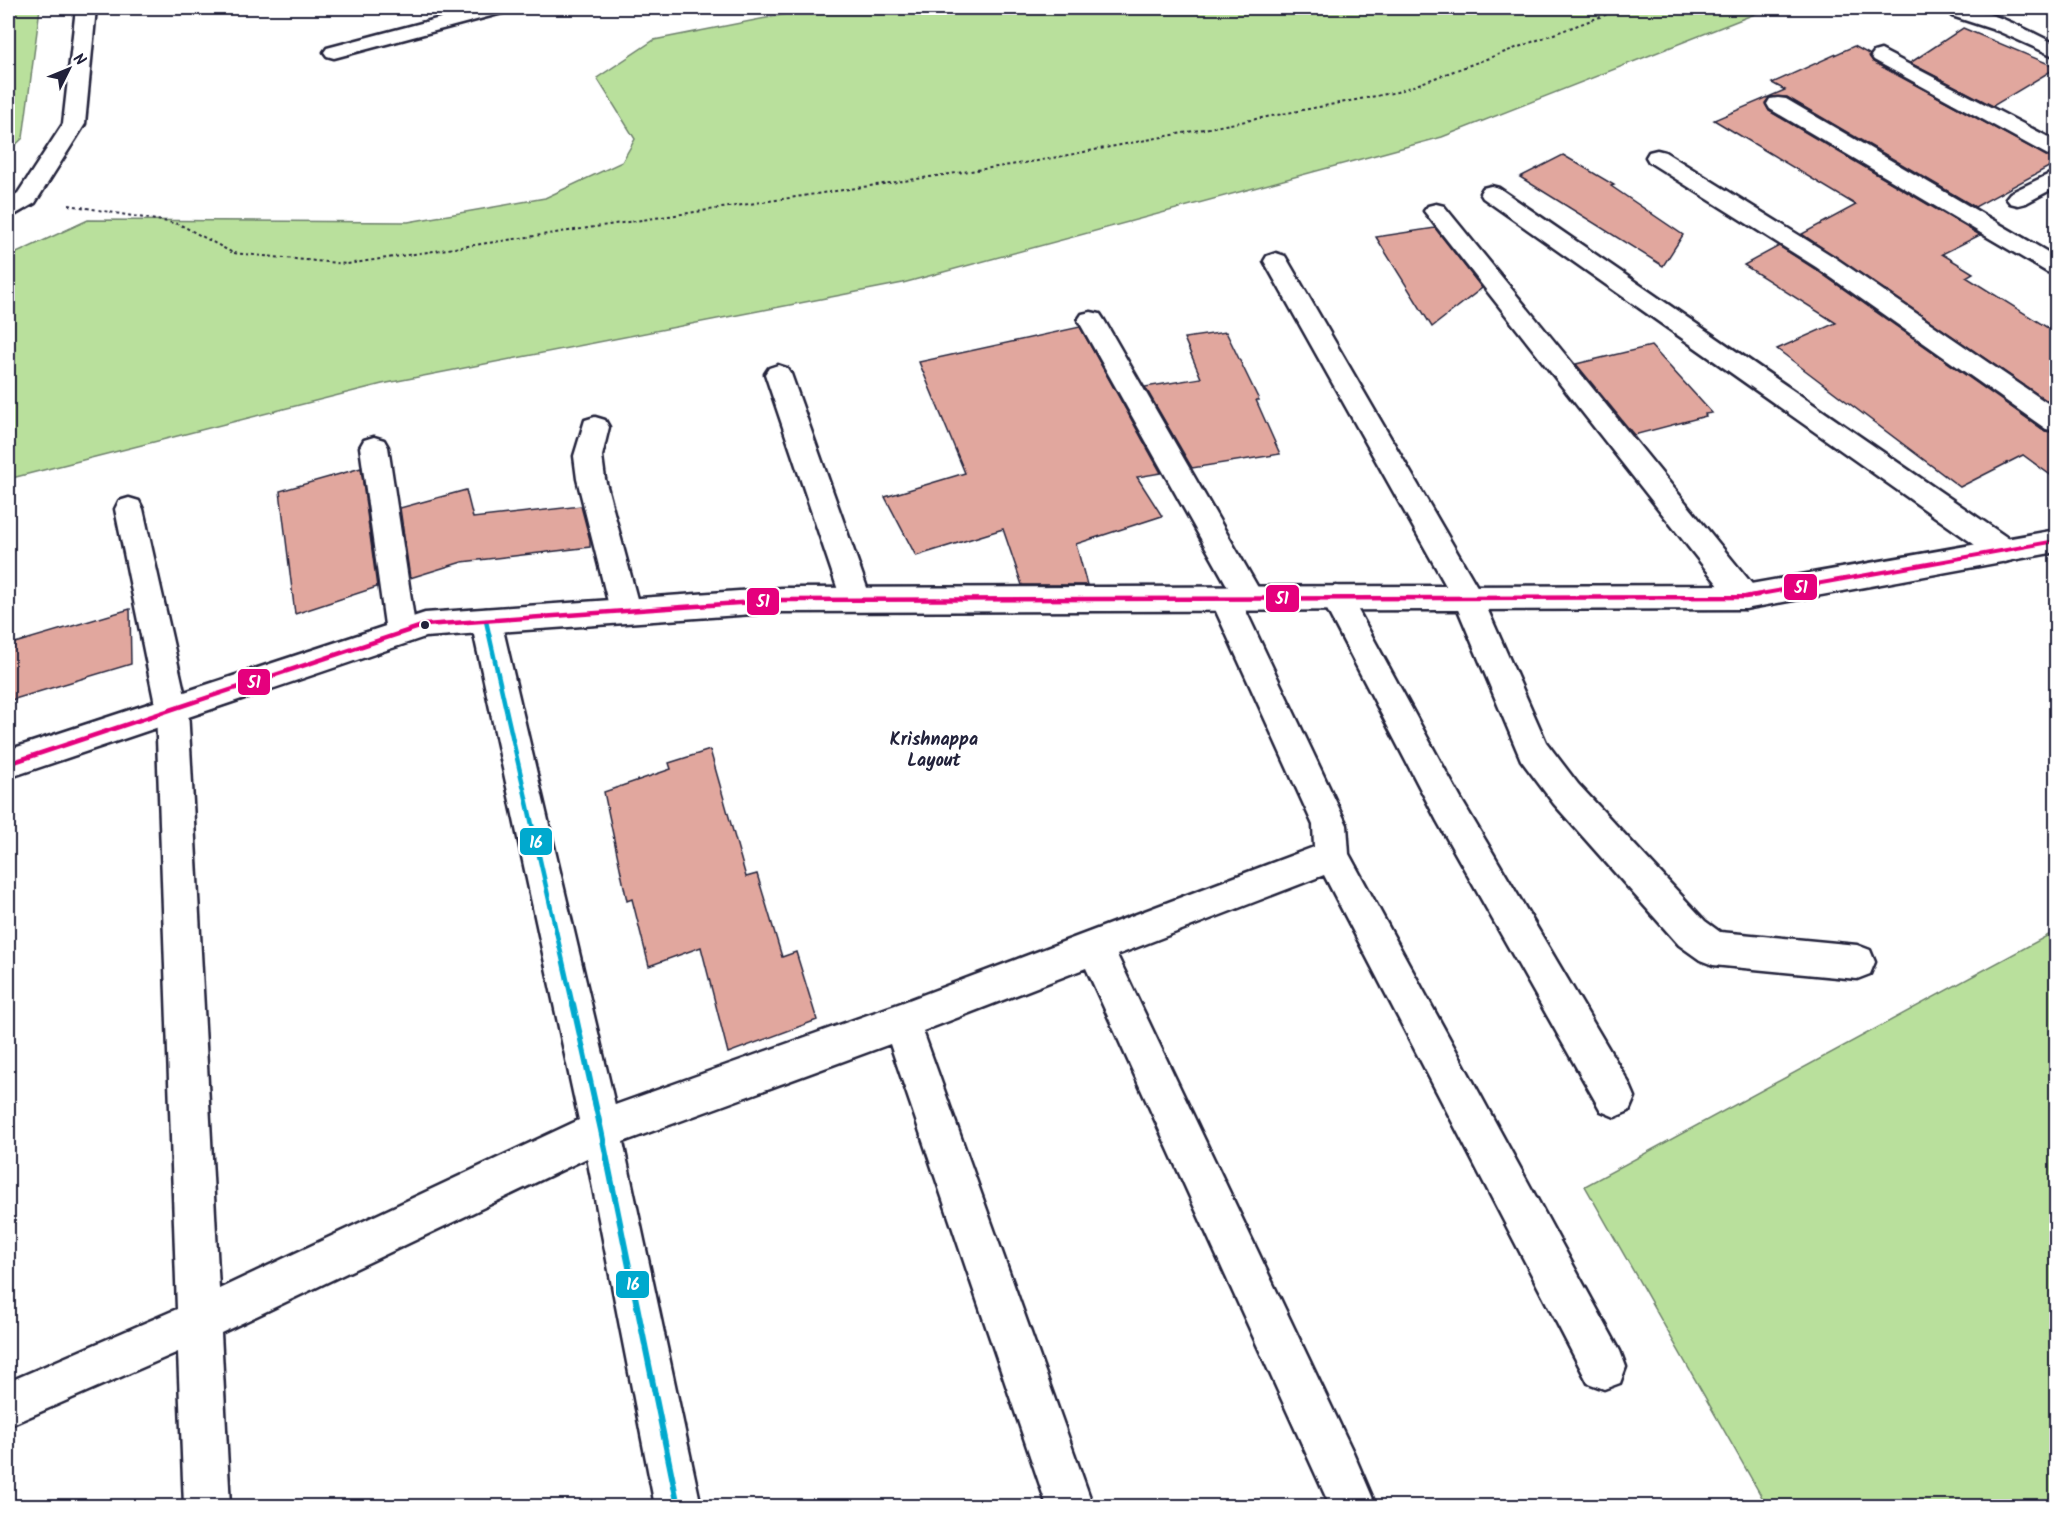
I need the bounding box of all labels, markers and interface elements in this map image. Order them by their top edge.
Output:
north arrow [39,39,99,99]
text: N [66,48,91,72]
line badge: 51 [1783,573,1818,601]
text: 51 [1794,576,1808,601]
line badge: 51 [1265,584,1300,613]
line badge: 51 [746,587,780,616]
text: 51 [1275,587,1289,612]
text: 51 [756,590,770,615]
unlabelled marker [419,619,431,631]
line badge: 51 [237,668,271,696]
text: 51 [247,671,261,696]
district label: Krishnappa Layout [890,726,978,776]
line badge: 16 [519,827,553,856]
text: 16 [529,831,543,856]
line badge: 16 [615,1270,650,1299]
text: 16 [626,1273,640,1298]

